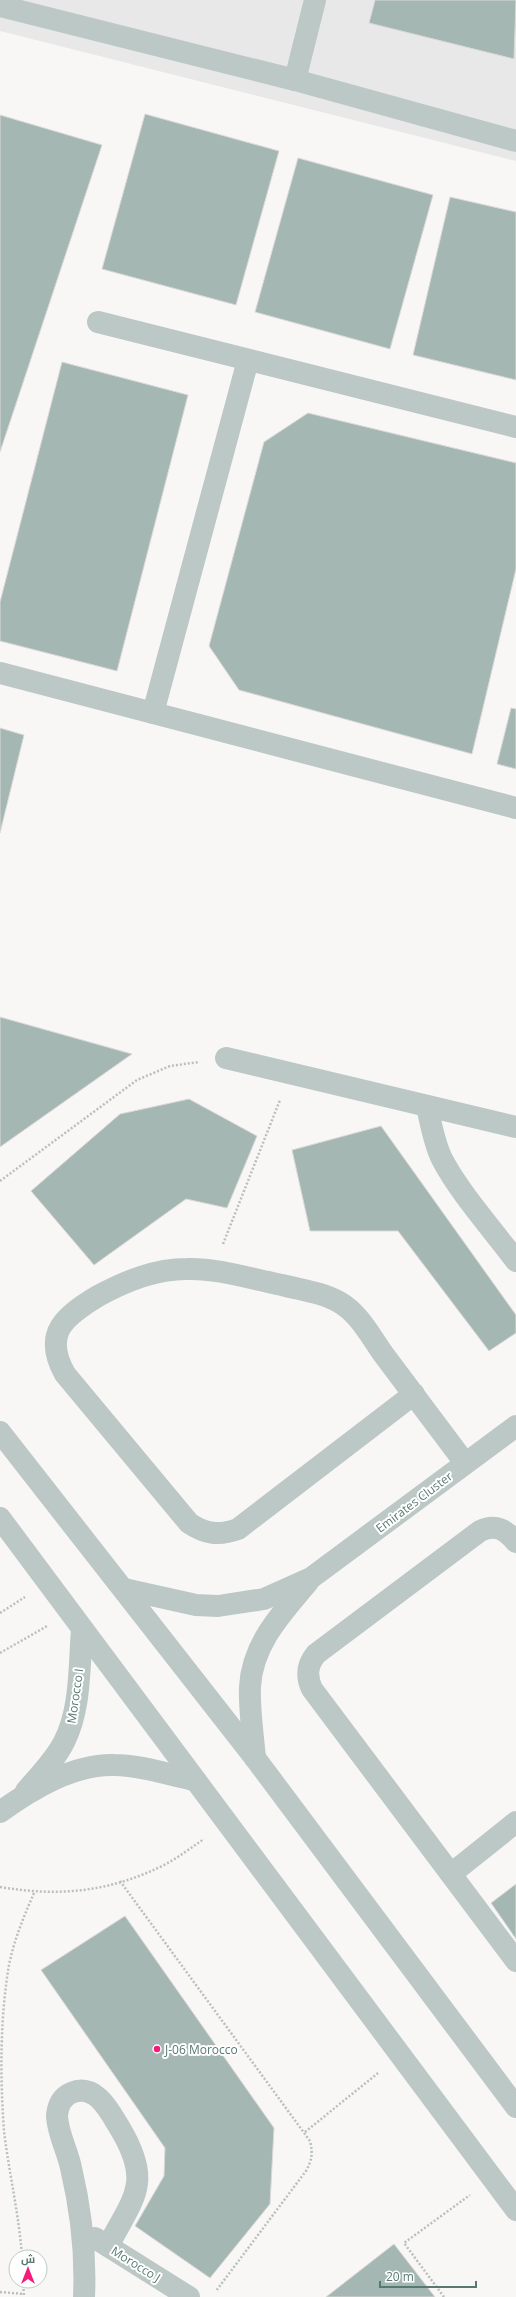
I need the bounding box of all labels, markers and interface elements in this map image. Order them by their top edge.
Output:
street label: Emirates Cluster [372,1468,456,1536]
street label: Morocco I [63,1667,87,1725]
place label: J-06 Morocco [164,2041,238,2058]
marker: J-06 Morocco [152,2044,162,2054]
street label: Morocco J [108,2242,164,2286]
north arrow [8,2249,48,2289]
text: ش [21,2251,35,2266]
scale bar [380,2263,476,2289]
text: 20 m [386,2268,414,2285]

